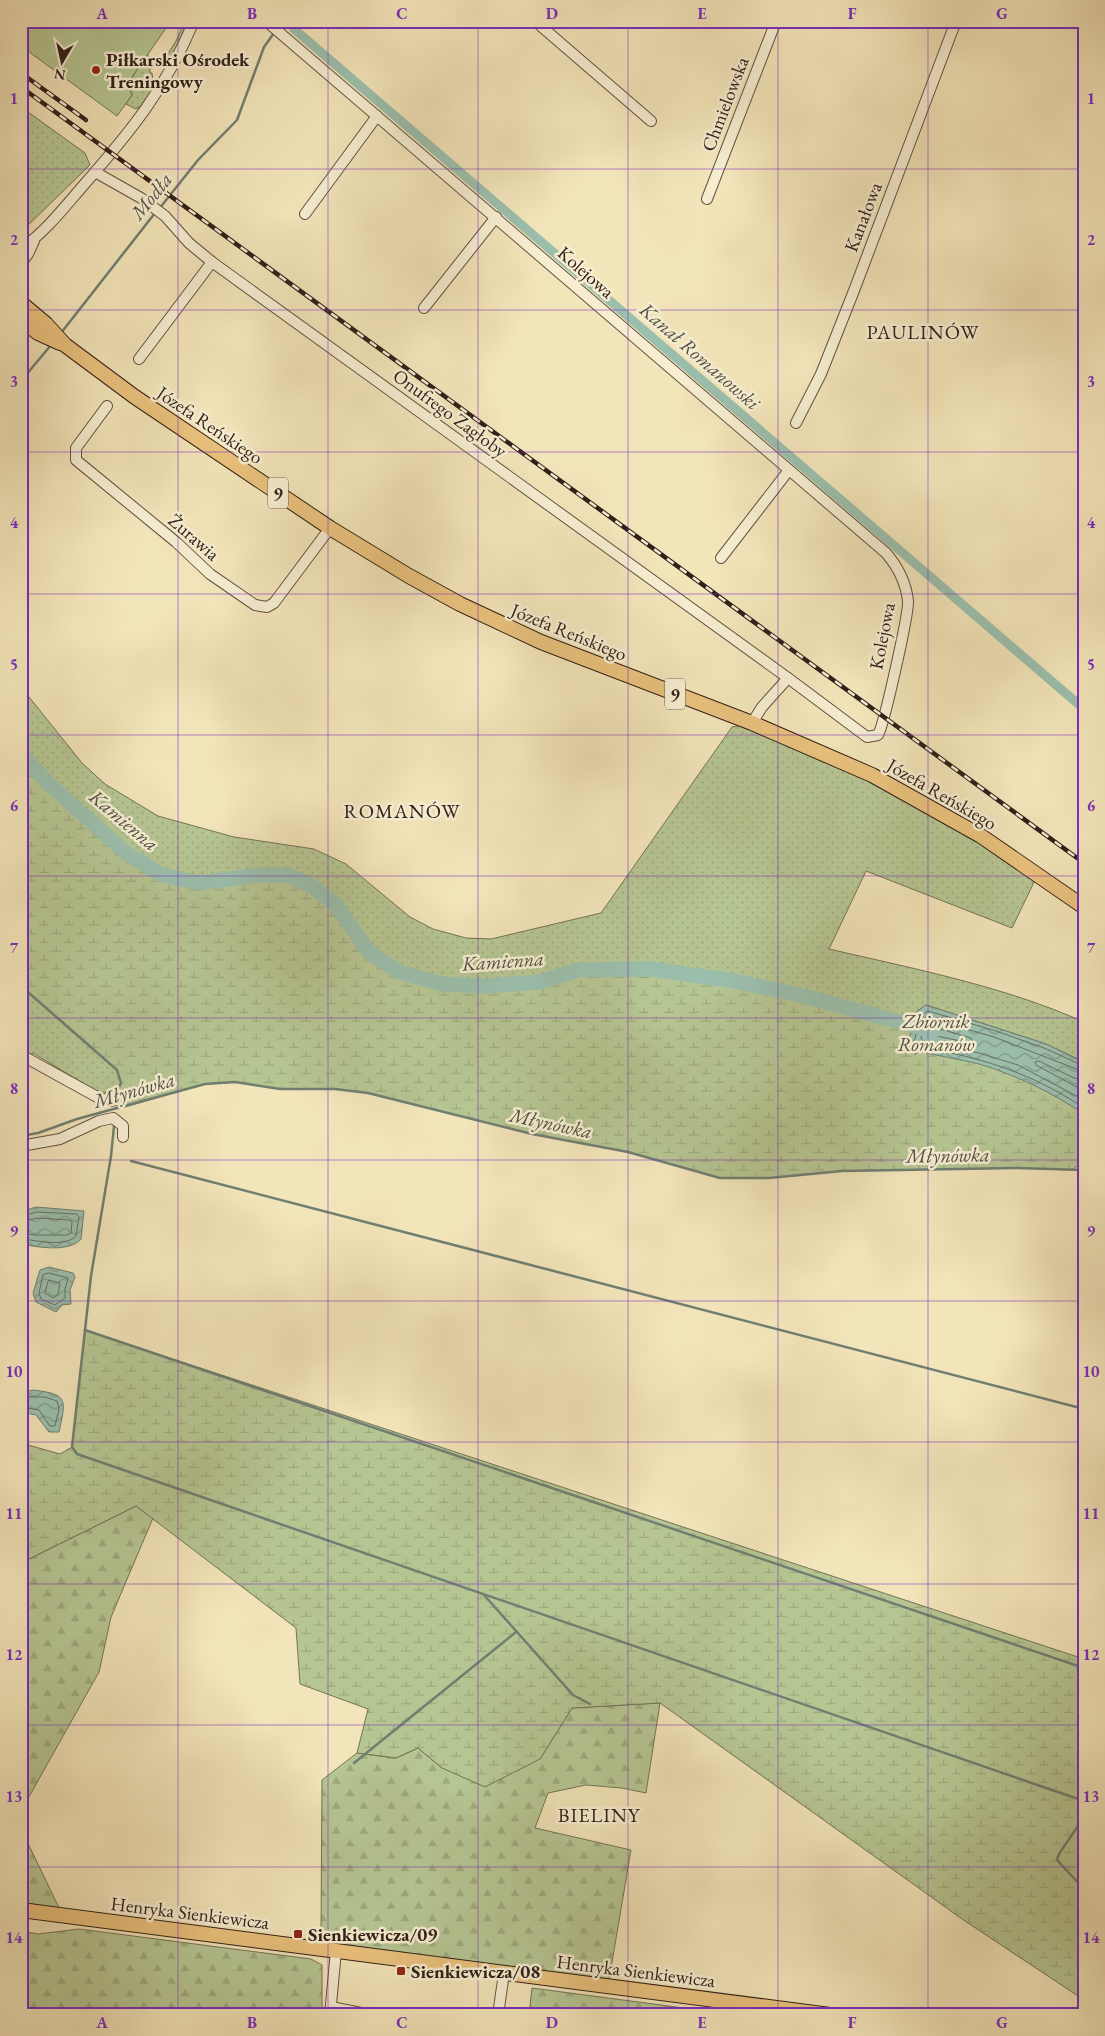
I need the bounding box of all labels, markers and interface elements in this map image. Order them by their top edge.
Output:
text: A [95,3,108,24]
text: B [247,3,257,24]
text: C [396,3,408,24]
text: D [546,3,558,24]
text: E [697,3,707,24]
text: F [848,3,857,24]
text: G [996,3,1008,24]
north arrow [38,38,88,88]
place label: Piłkarski Ośrodek Treningowy [106,47,250,94]
street label: Chmielowska [696,53,755,155]
marker: Piłkarski Ośrodek Treningowy [90,64,102,76]
text: N [52,65,67,85]
text: 1 [10,88,18,109]
text: 1 [1087,88,1095,109]
water label: Modła [123,167,178,226]
street label: Kanałowa [838,178,888,256]
text: 2 [10,229,19,250]
text: 2 [1087,229,1096,250]
street label: Kolejowa [552,240,620,304]
water label: Kanał Romanowski [634,296,766,416]
district label: PAULINÓW [866,319,980,345]
street label: Onufrego Zagłoby [388,363,513,463]
text: 3 [10,371,18,392]
text: 3 [1087,371,1095,392]
street label: Józefa Reńskiego [150,379,268,470]
road number: 9 [268,478,288,508]
street label: Żurawia [163,508,225,566]
text: 4 [10,512,19,533]
text: 4 [1087,512,1096,533]
street label: Józefa Reńskiego [505,597,631,667]
street label: Kolejowa [863,600,901,672]
text: 5 [10,654,18,675]
text: 5 [1087,654,1095,675]
road number: 9 [665,679,685,710]
street label: Józefa Reńskiego [881,751,1001,836]
water label: Kamienna [83,783,164,856]
text: 6 [10,795,19,816]
text: 6 [1087,795,1096,816]
district label: ROMANÓW [343,798,461,824]
text: 7 [10,937,19,958]
text: 7 [1087,937,1096,958]
water label: Kamienna [460,945,545,977]
water label: Zbiornik Romanów [897,1008,975,1057]
water label: Młynówka [89,1066,178,1114]
text: 8 [10,1078,18,1099]
text: 8 [1087,1078,1095,1099]
water label: Młynówka [506,1101,595,1144]
water label: Młynówka [905,1141,990,1169]
text: 9 [10,1220,19,1241]
text: 9 [1087,1220,1096,1241]
text: 10 [6,1361,23,1382]
text: 10 [1083,1361,1100,1382]
text: 11 [6,1503,22,1524]
text: 11 [1083,1503,1099,1524]
text: 12 [6,1644,23,1665]
text: 12 [1083,1644,1100,1665]
text: 13 [6,1786,22,1807]
text: 13 [1083,1786,1099,1807]
district label: BIELINY [558,1802,641,1828]
street label: Henryka Sienkiewicza [109,1891,271,1935]
place label: Sienkiewicza/09 [308,1922,437,1947]
text: 14 [6,1927,23,1948]
text: 14 [1083,1927,1100,1948]
marker: Sienkiewicza/09 [292,1928,304,1940]
street label: Henryka Sienkiewicza [555,1949,717,1993]
place label: Sienkiewicza/08 [411,1959,540,1984]
marker: Sienkiewicza/08 [395,1965,407,1977]
text: A [95,2012,108,2033]
text: B [247,2012,257,2033]
text: C [396,2012,408,2033]
text: D [546,2012,558,2033]
text: E [697,2012,707,2033]
text: F [848,2012,857,2033]
text: G [996,2012,1008,2033]

